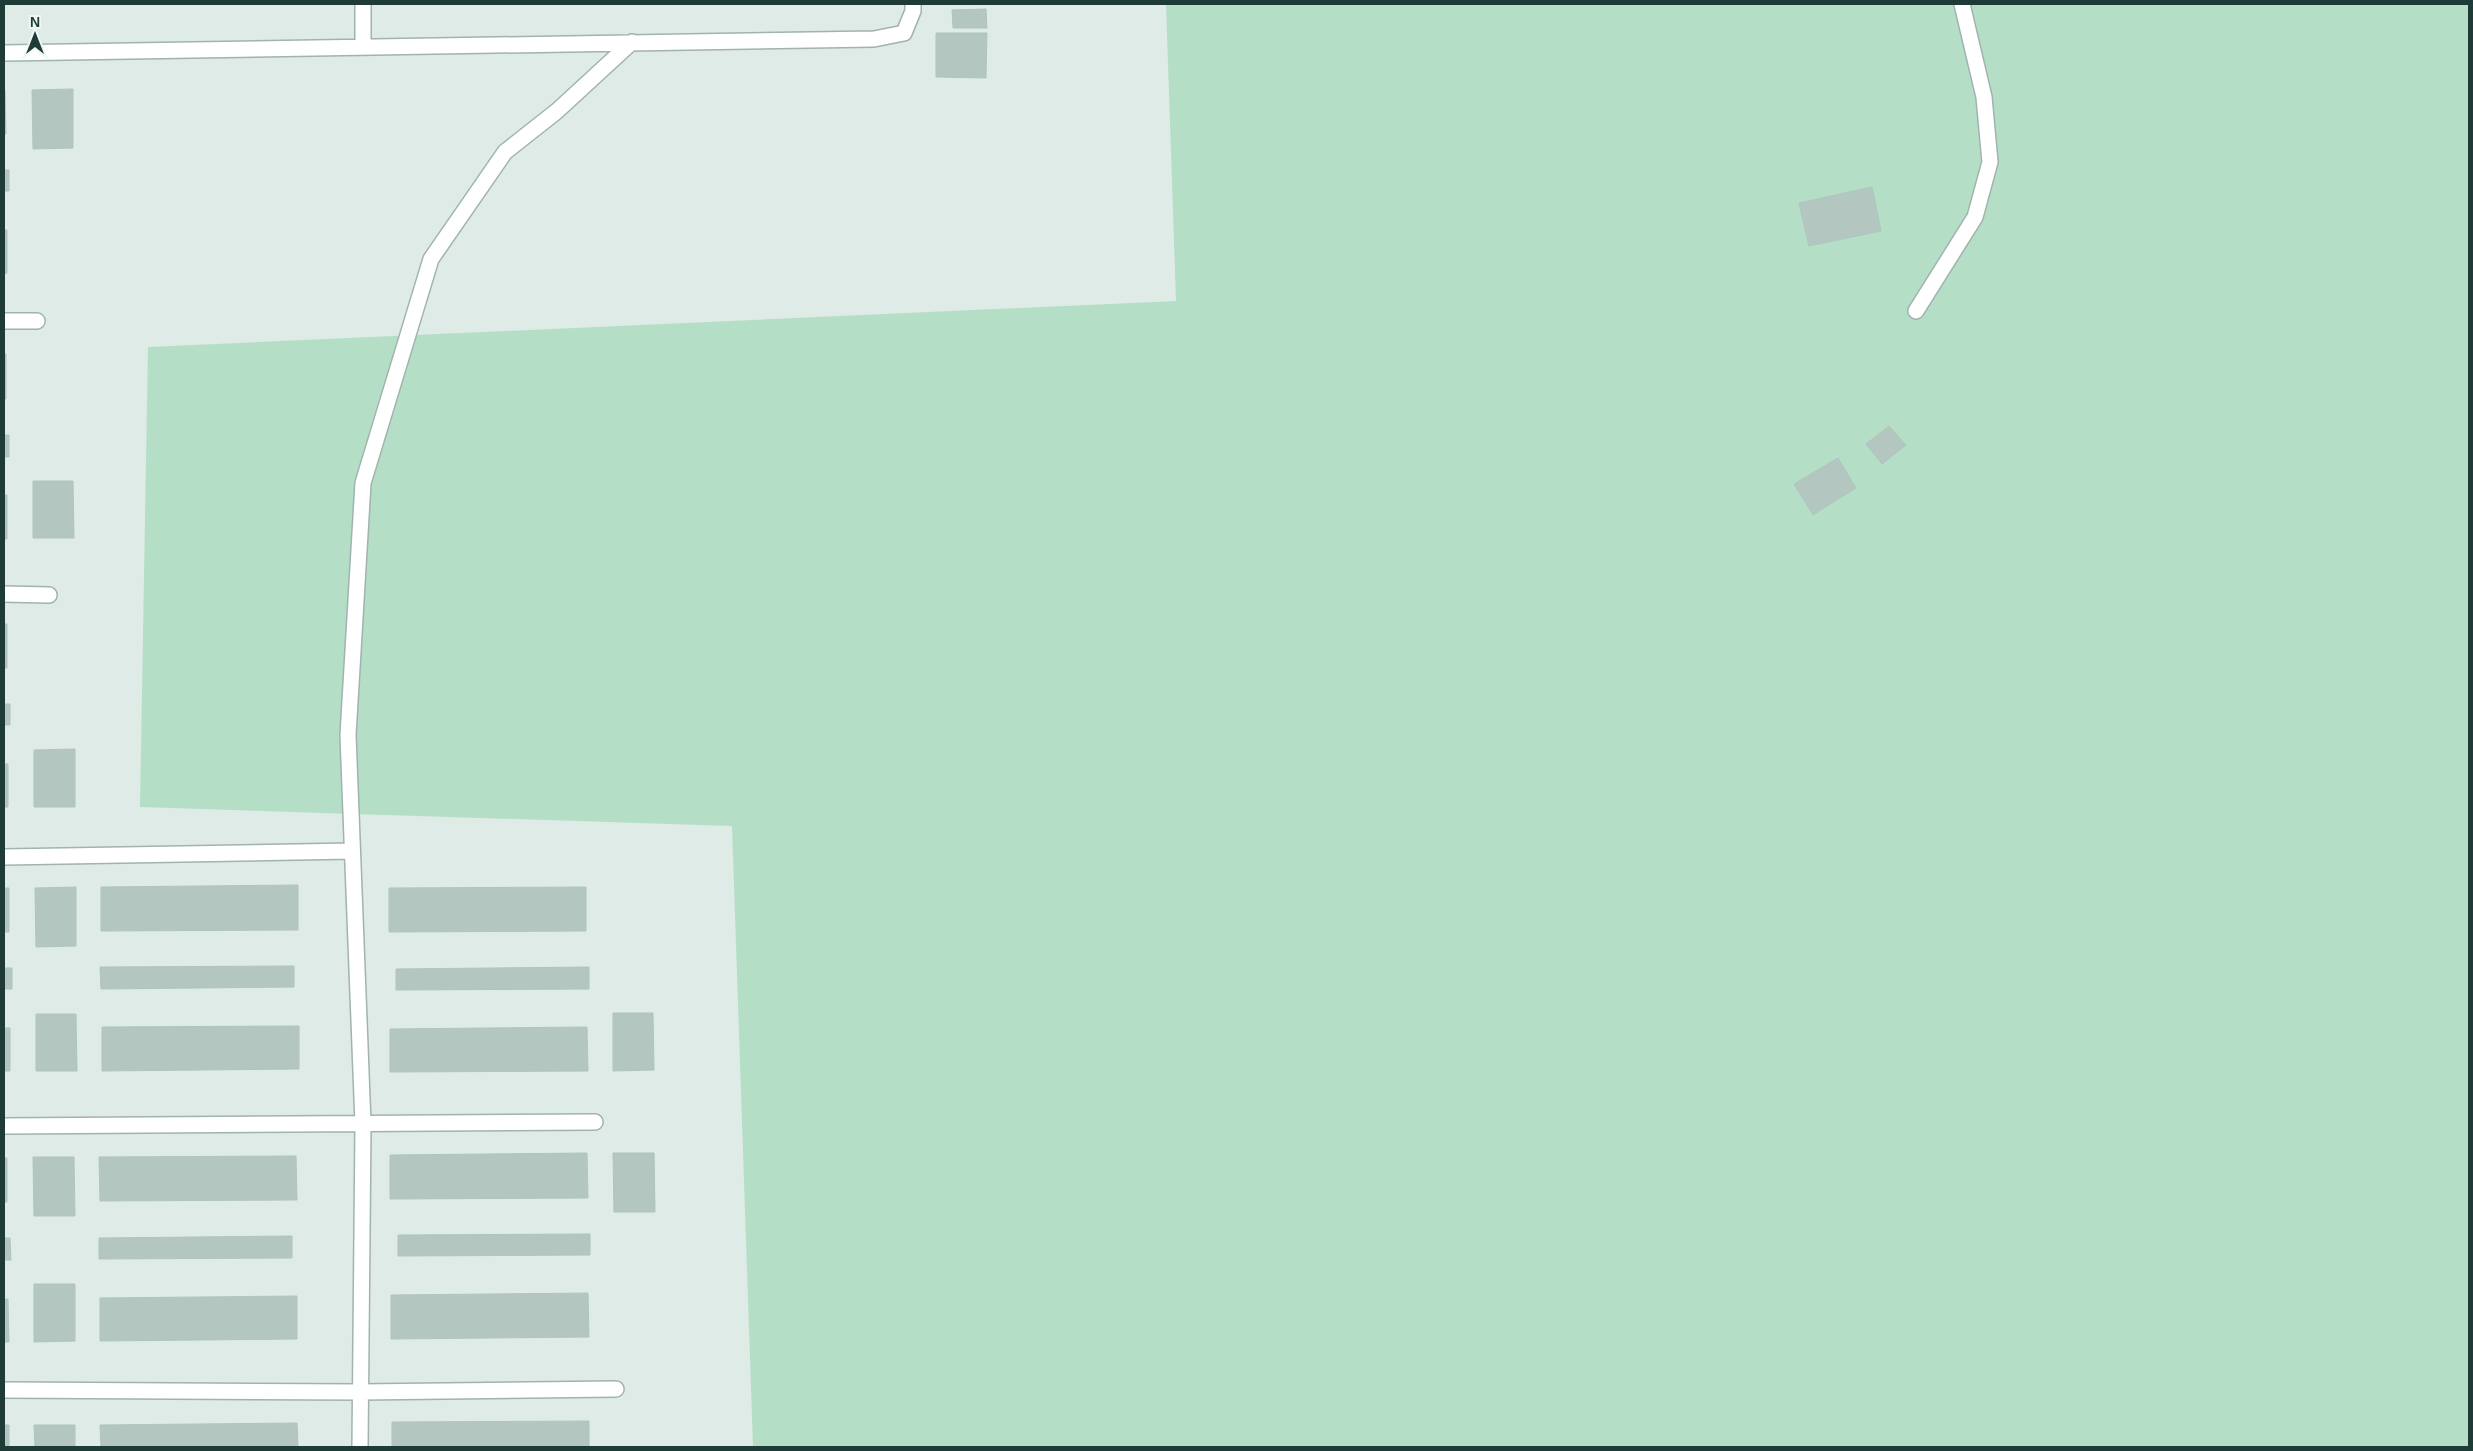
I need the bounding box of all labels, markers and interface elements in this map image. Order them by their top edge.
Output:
north arrow [10,10,60,60]
text: N [30,14,40,30]

